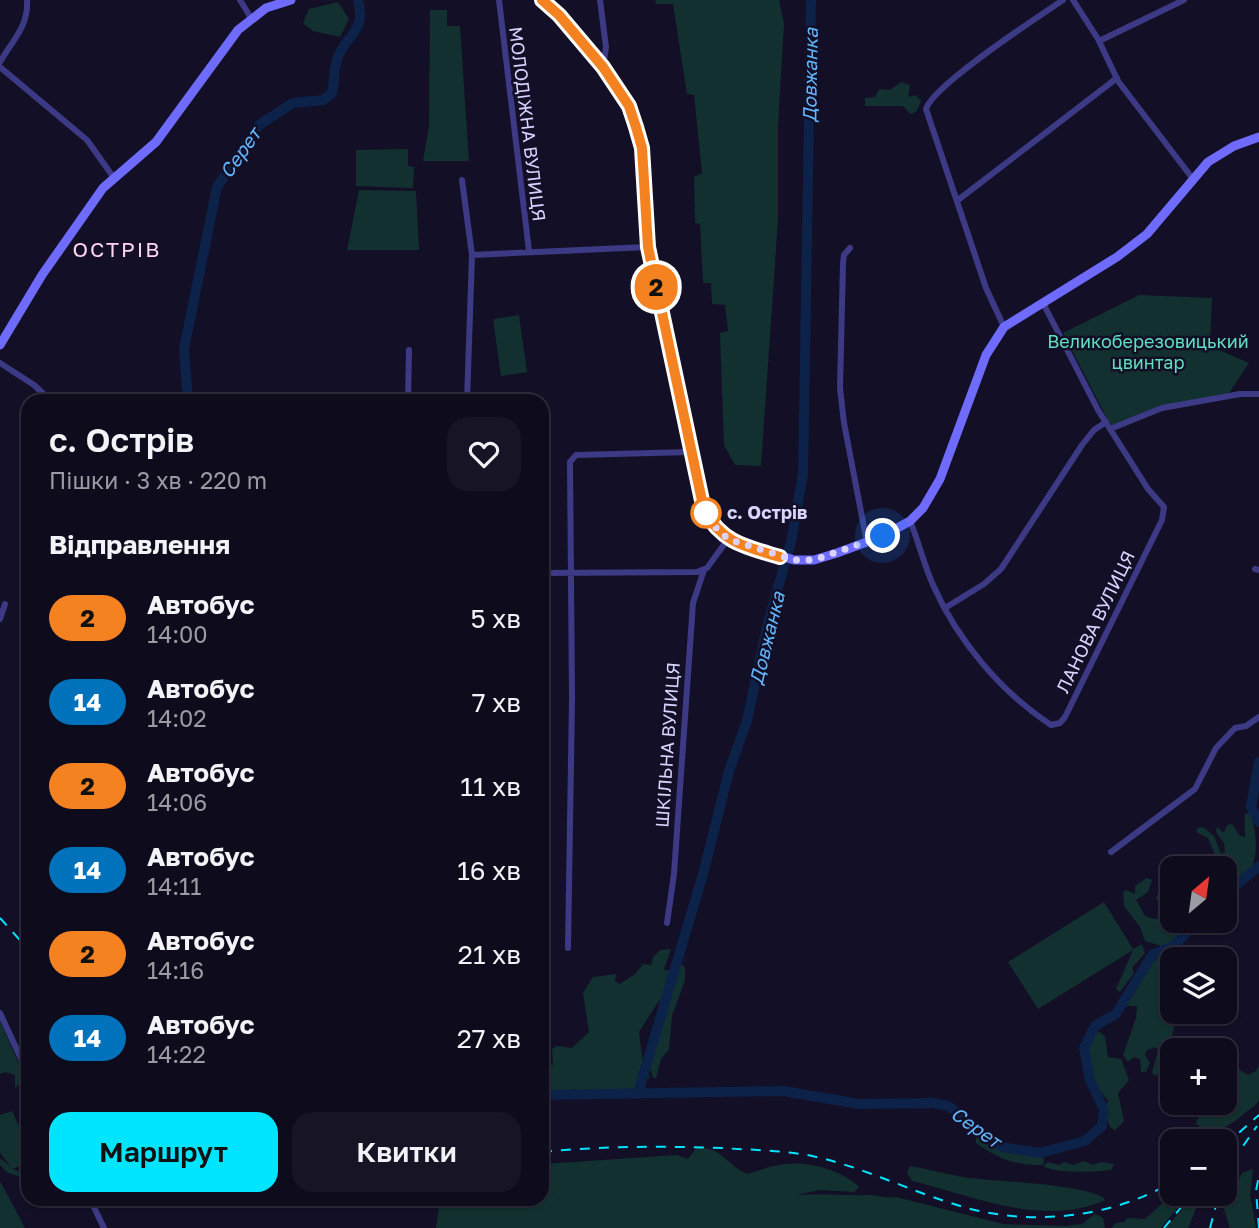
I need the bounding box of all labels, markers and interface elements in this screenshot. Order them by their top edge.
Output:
street label: МОЛОДІЖНА ВУЛИЦЯ [505,25,551,222]
water label: Довжанка [797,26,822,123]
water label: Серет [214,121,267,182]
district label: ОСТРІВ [73,236,161,262]
line badge: 2 [633,264,679,310]
text: 2 [649,272,663,301]
park label: Великоберезовицький цвинтар [1047,330,1249,373]
button: heart [447,417,521,491]
text: с. Острів [49,420,194,459]
text: Пішки · 3 хв · 220 m [49,466,267,494]
marker: с. Острів [691,498,721,528]
place label: с. Острів [727,501,807,523]
your location [865,518,900,553]
text: Відправлення [49,529,230,560]
street label: ЛАНОВА ВУЛИЦЯ [1051,547,1139,696]
water label: Довжанка [744,588,789,687]
text: Автобус [147,589,254,620]
text: 2 [80,603,95,632]
text: 5 хв [470,603,521,634]
text: 14:00 [147,620,208,648]
street label: ШКІЛЬНА ВУЛИЦЯ [650,661,684,828]
text: Автобус [147,673,254,704]
text: 14 [74,687,101,716]
text: 7 хв [472,687,521,718]
text: 14:02 [147,704,207,732]
text: Автобус [147,757,254,788]
text: 2 [80,771,95,800]
text: 11 хв [460,771,521,802]
text: 14:06 [147,788,207,816]
text: Автобус [147,841,254,872]
text: 14 [74,855,101,884]
text: 16 хв [457,855,521,886]
north arrow [1160,856,1237,933]
map controls [1160,856,1237,1206]
text: 14:11 [147,872,201,900]
text: Автобус [147,925,254,956]
text: 2 [80,939,95,968]
text: 21 хв [458,939,521,970]
button: layers [1160,947,1237,1024]
text: 14:16 [147,956,204,984]
text: Автобус [147,1009,254,1040]
text: 14 [74,1023,101,1052]
text: 27 хв [457,1023,521,1054]
button: + [1160,1038,1237,1115]
text: 14:22 [147,1040,206,1068]
water label: Серет [947,1101,1008,1154]
button: Маршрут [49,1112,278,1192]
button: Квитки [292,1112,521,1192]
button: − [1160,1129,1237,1206]

